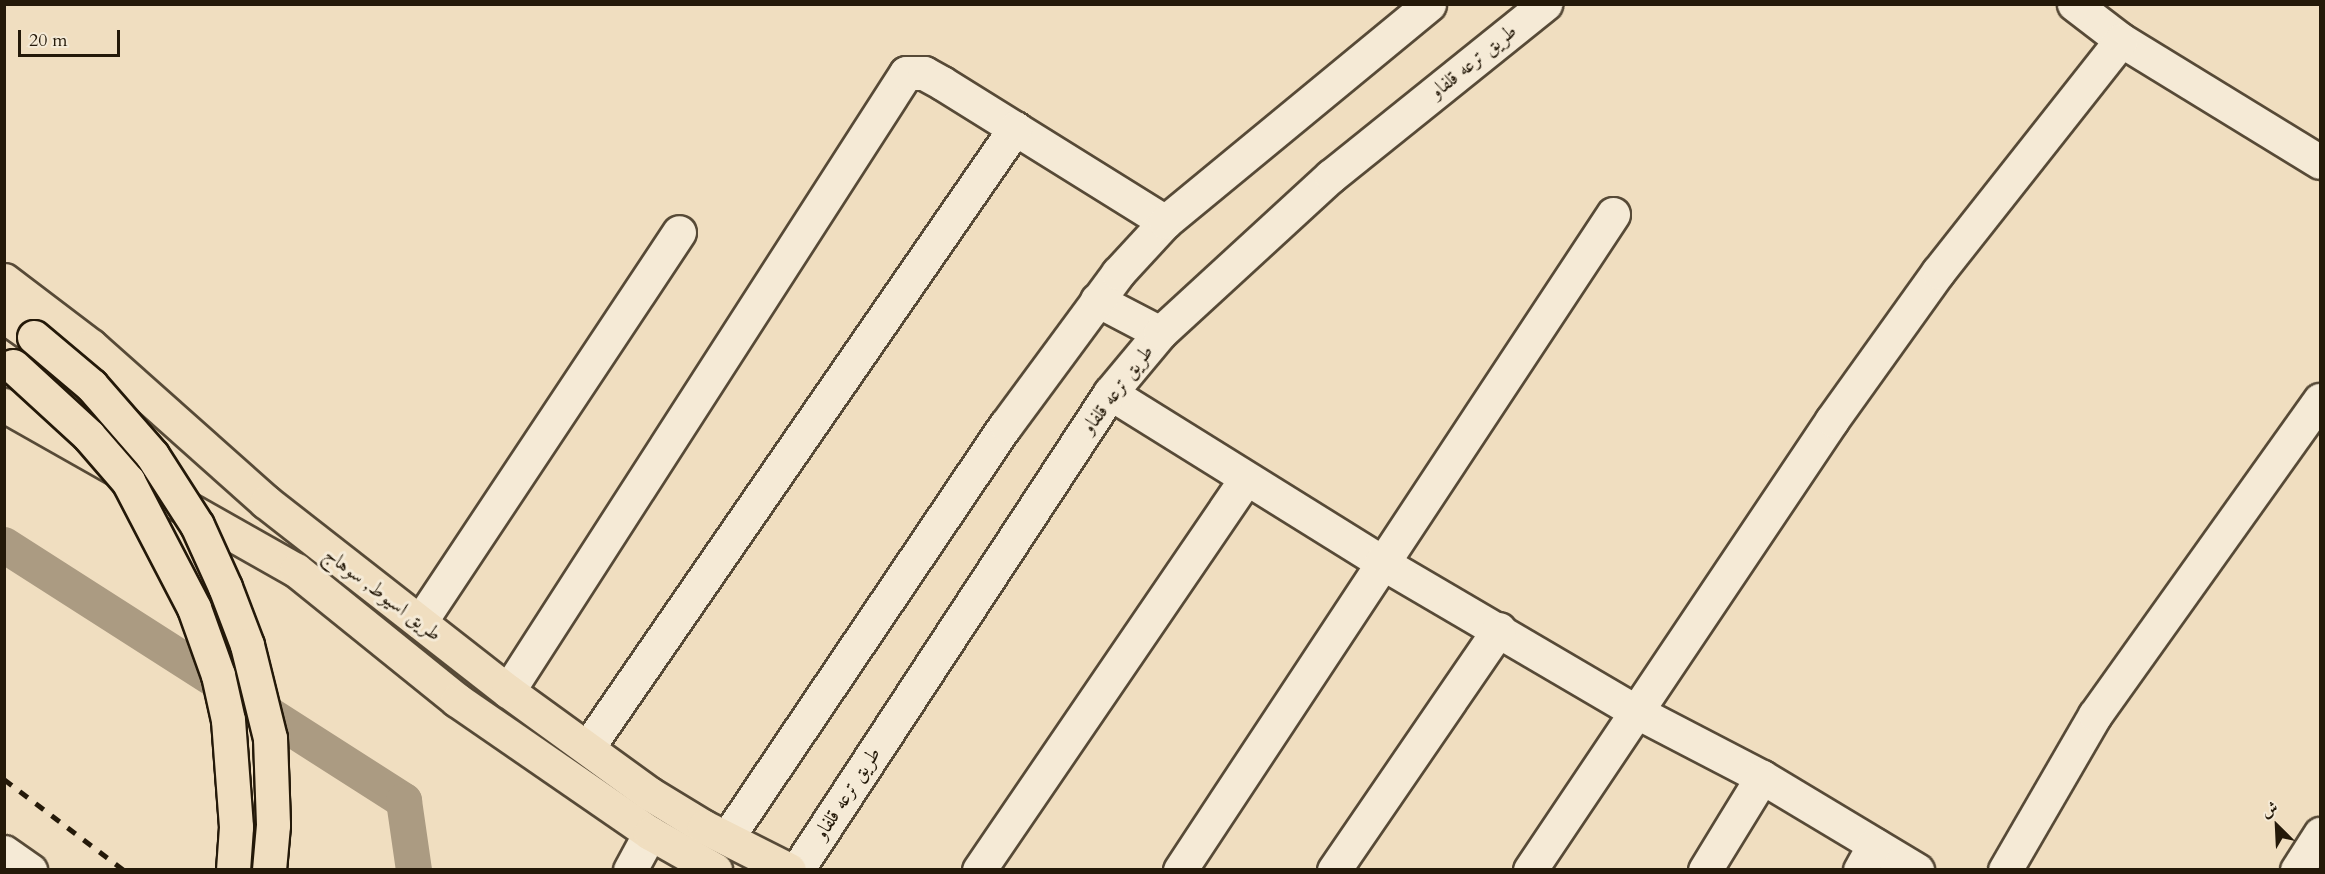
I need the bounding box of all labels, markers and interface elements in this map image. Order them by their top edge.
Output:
scale bar [21,18,123,56]
street label: طريق ترعه قلفاو [1425,19,1521,103]
text: 20 m [29,28,68,53]
street label: طريق ترعه قلفاو [1076,340,1158,438]
street label: طريق اسيوط, سوهاج [320,542,446,646]
street label: طريق ترعه قلفاو [808,742,886,844]
north arrow [2247,796,2307,856]
text: ش [2258,796,2281,823]

